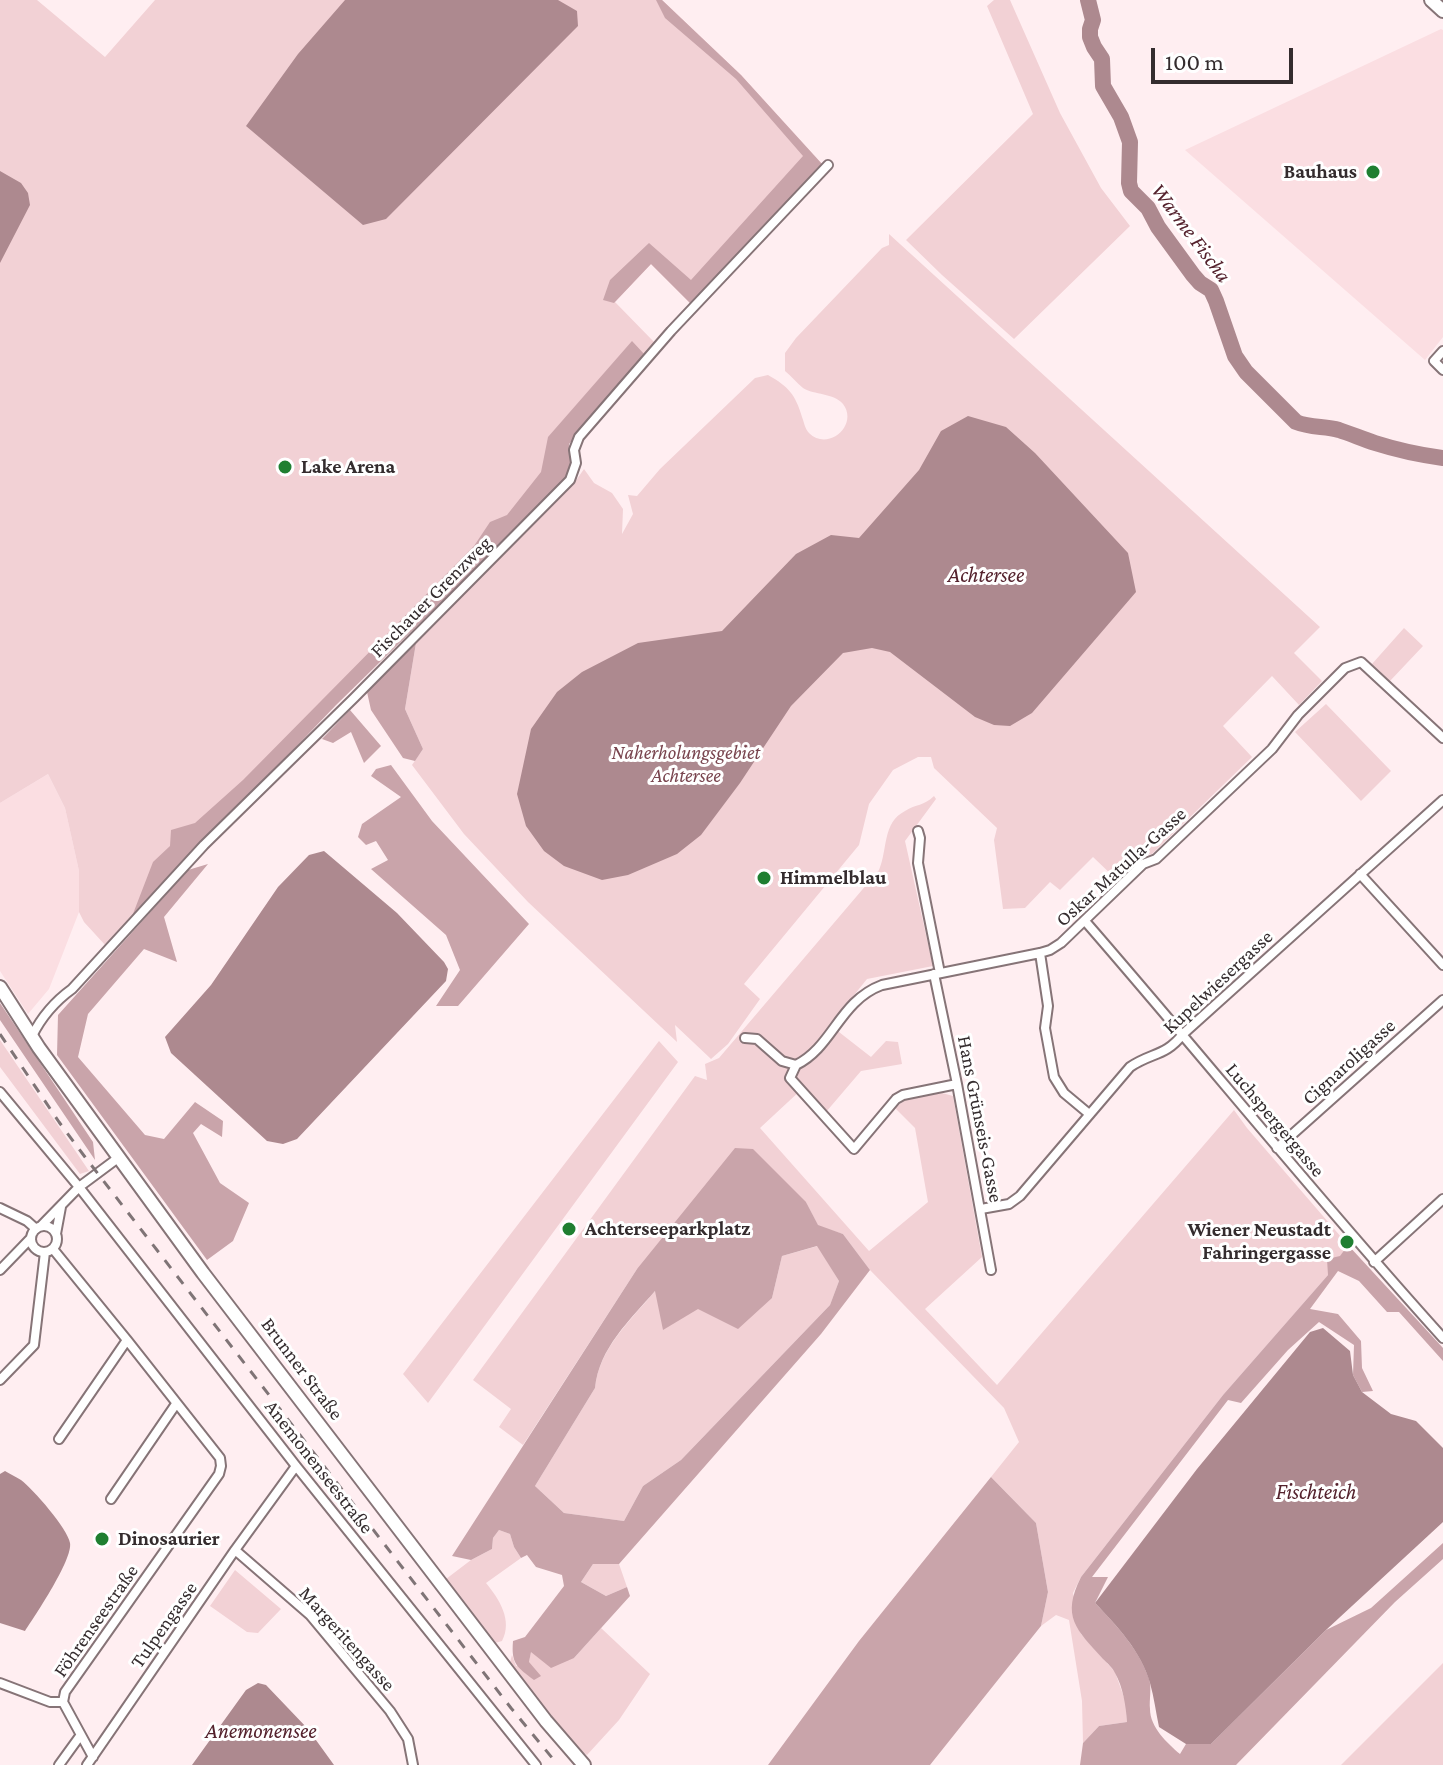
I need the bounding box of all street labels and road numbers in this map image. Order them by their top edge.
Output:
street label: Fischauer Grenzweg [365,531,497,663]
street label: Oskar Matulla-Gasse [1051,802,1191,932]
street label: Kupelwiesergasse [1158,925,1278,1039]
street label: Cignaroligasse [1297,1014,1401,1110]
street label: Hans Grünseis-Gasse [952,1034,1008,1204]
street label: Luchspergergasse [1220,1058,1330,1182]
street label: Brunner Straße [256,1313,348,1425]
street label: Anemonenseestraße [259,1395,379,1539]
street label: Föhrenseestraße [48,1560,144,1682]
street label: Tulpengasse [125,1577,203,1673]
street label: Margeritengasse [294,1582,400,1696]

